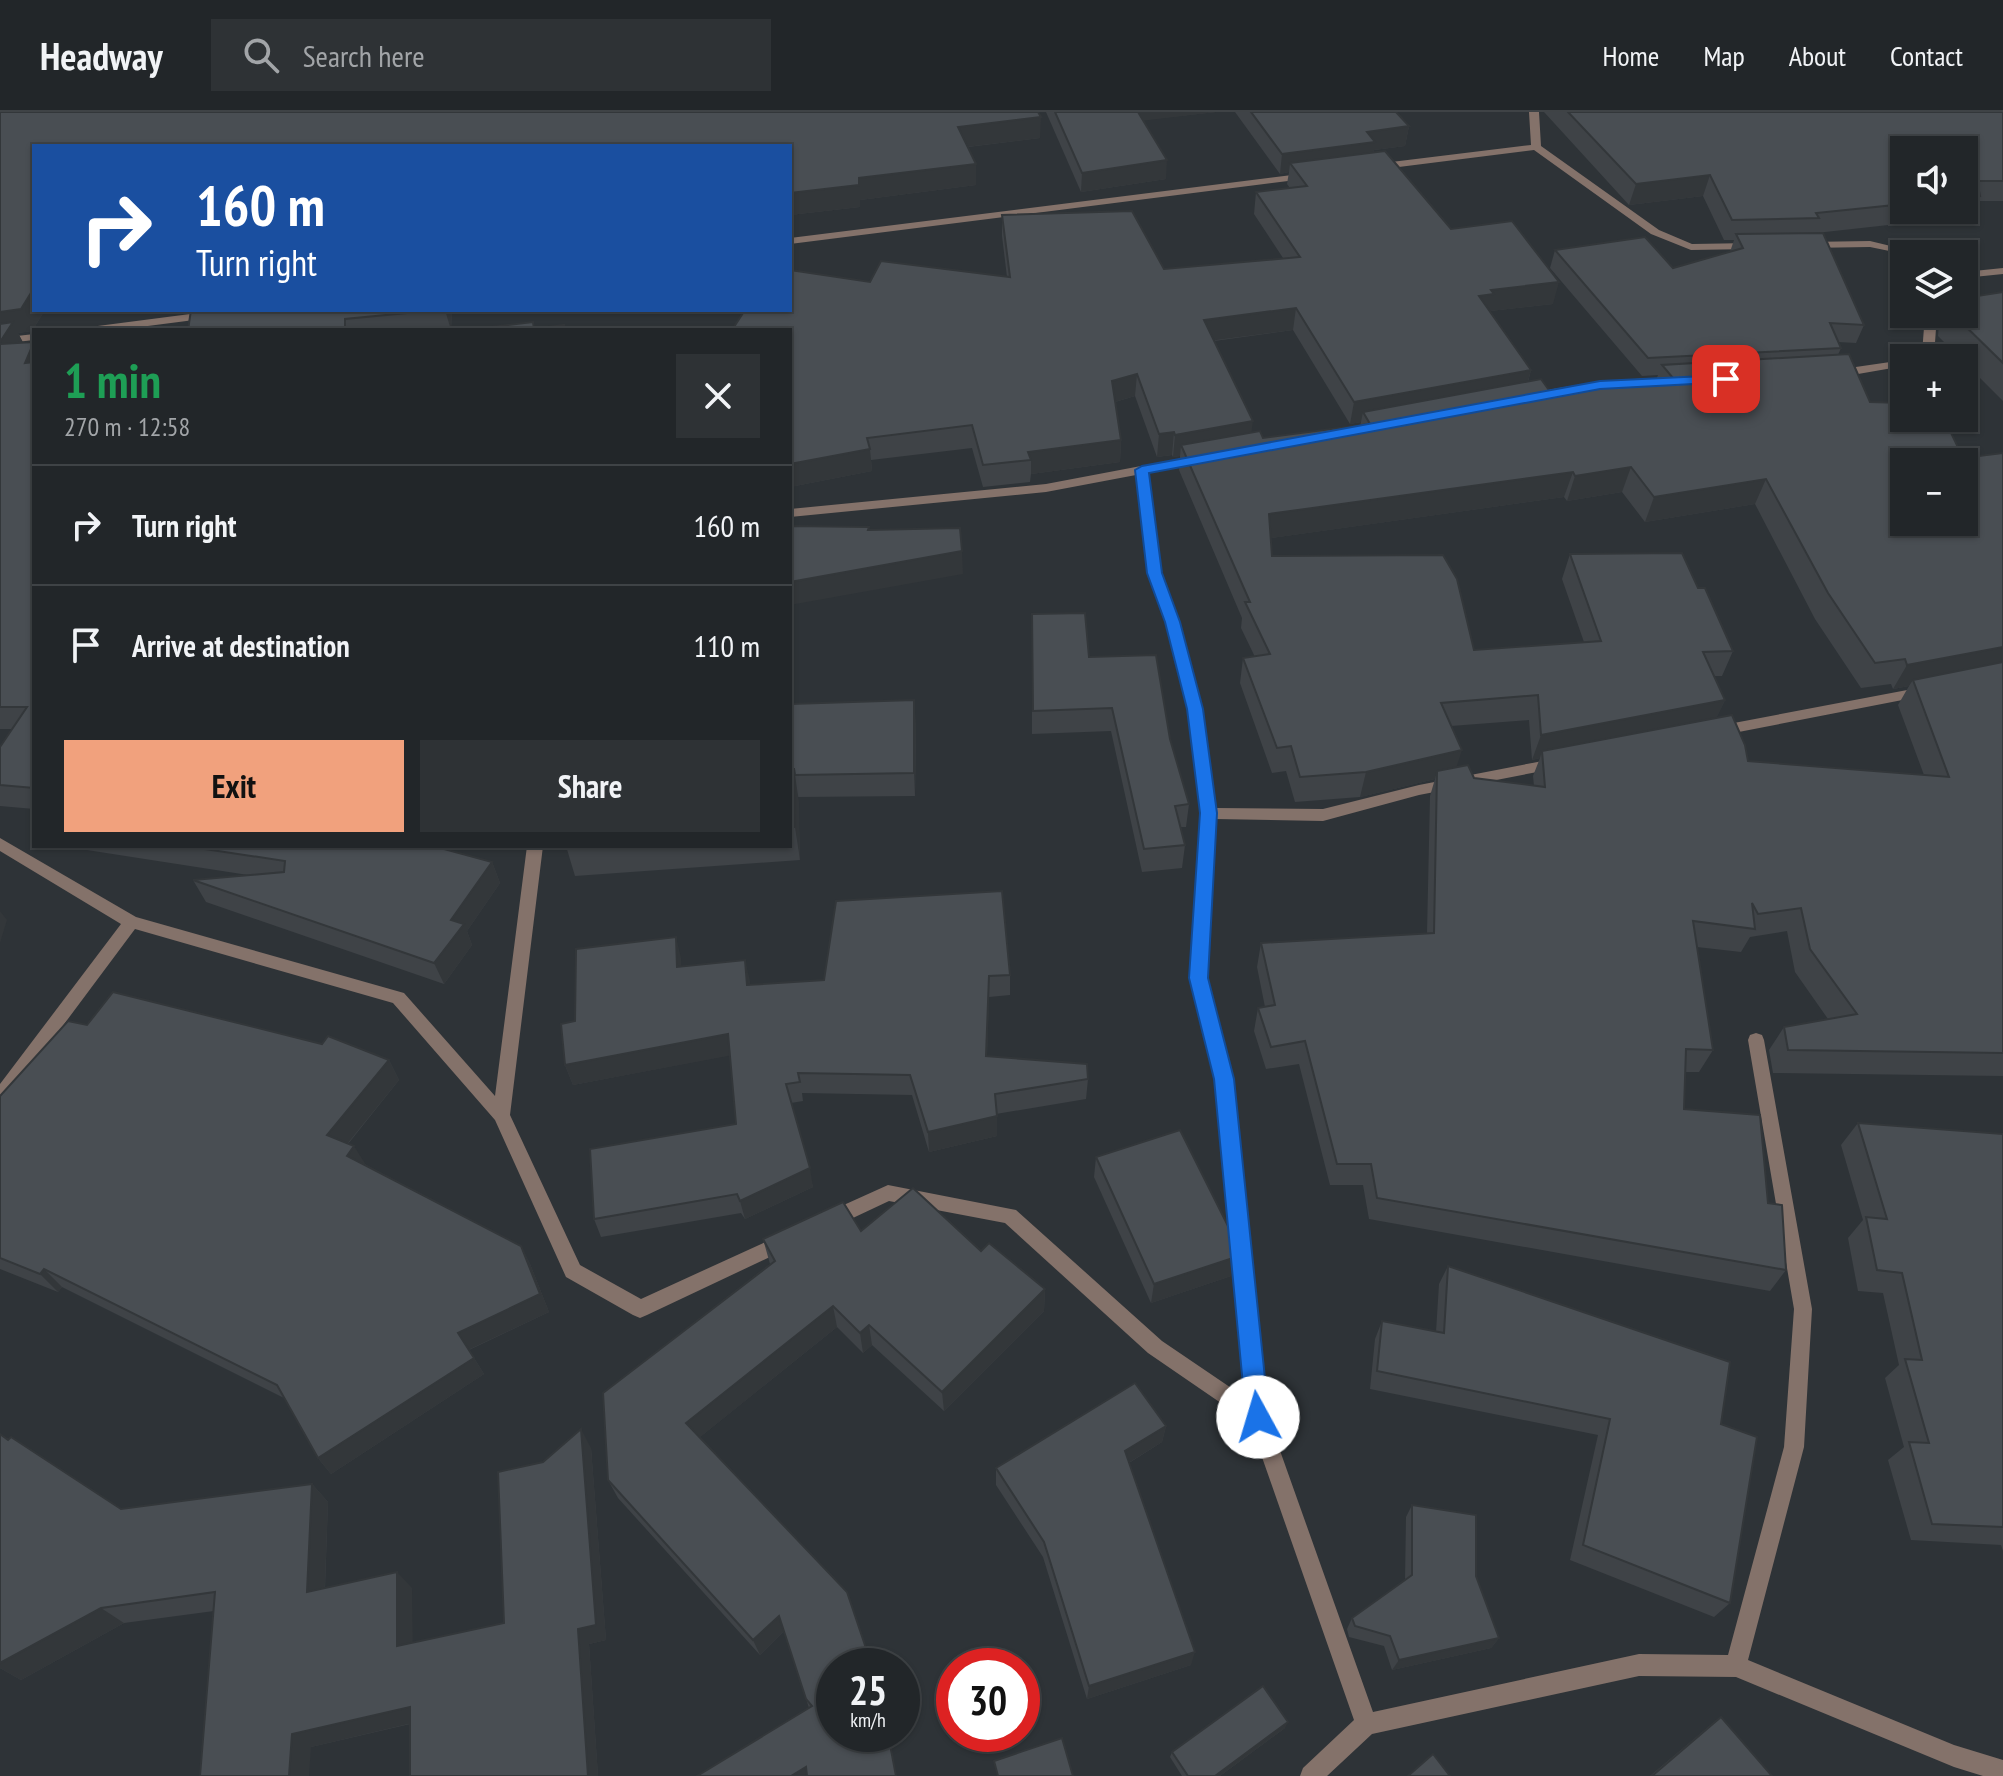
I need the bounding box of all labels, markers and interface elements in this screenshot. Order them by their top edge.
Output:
search box [211,19,771,91]
text: Headway [40,31,163,80]
icon: search [239,33,283,77]
text: Search here [303,36,425,75]
text: Home [1603,37,1659,74]
text: Map [1703,37,1745,74]
text: About [1789,37,1846,74]
text: Contact [1890,37,1963,74]
map controls [1890,136,1978,536]
button: sound [1890,136,1978,224]
text: 160 m [196,169,325,241]
icon: right [64,176,168,280]
text: Turn right [196,239,317,286]
button: layers [1890,240,1978,328]
button: + [1890,344,1978,432]
pin [1692,345,1760,413]
text: 1 min [64,349,161,411]
button: close [676,354,760,438]
icon: arrive [1704,357,1748,401]
text: 270 m · 12:58 [64,410,190,443]
button: − [1890,448,1978,536]
icon: right [64,503,108,547]
text: Turn right [132,506,236,545]
text: 160 m [694,506,760,545]
icon: arrive [64,623,108,667]
text: Arrive at destination [132,626,350,665]
text: 110 m [694,626,760,665]
button: Exit [64,740,404,832]
button: Share [420,740,760,832]
position arrow [1216,1375,1300,1459]
speed limit sign: 30 [936,1648,1040,1752]
text: 25 [849,1664,887,1716]
text: km/h [850,1707,886,1733]

